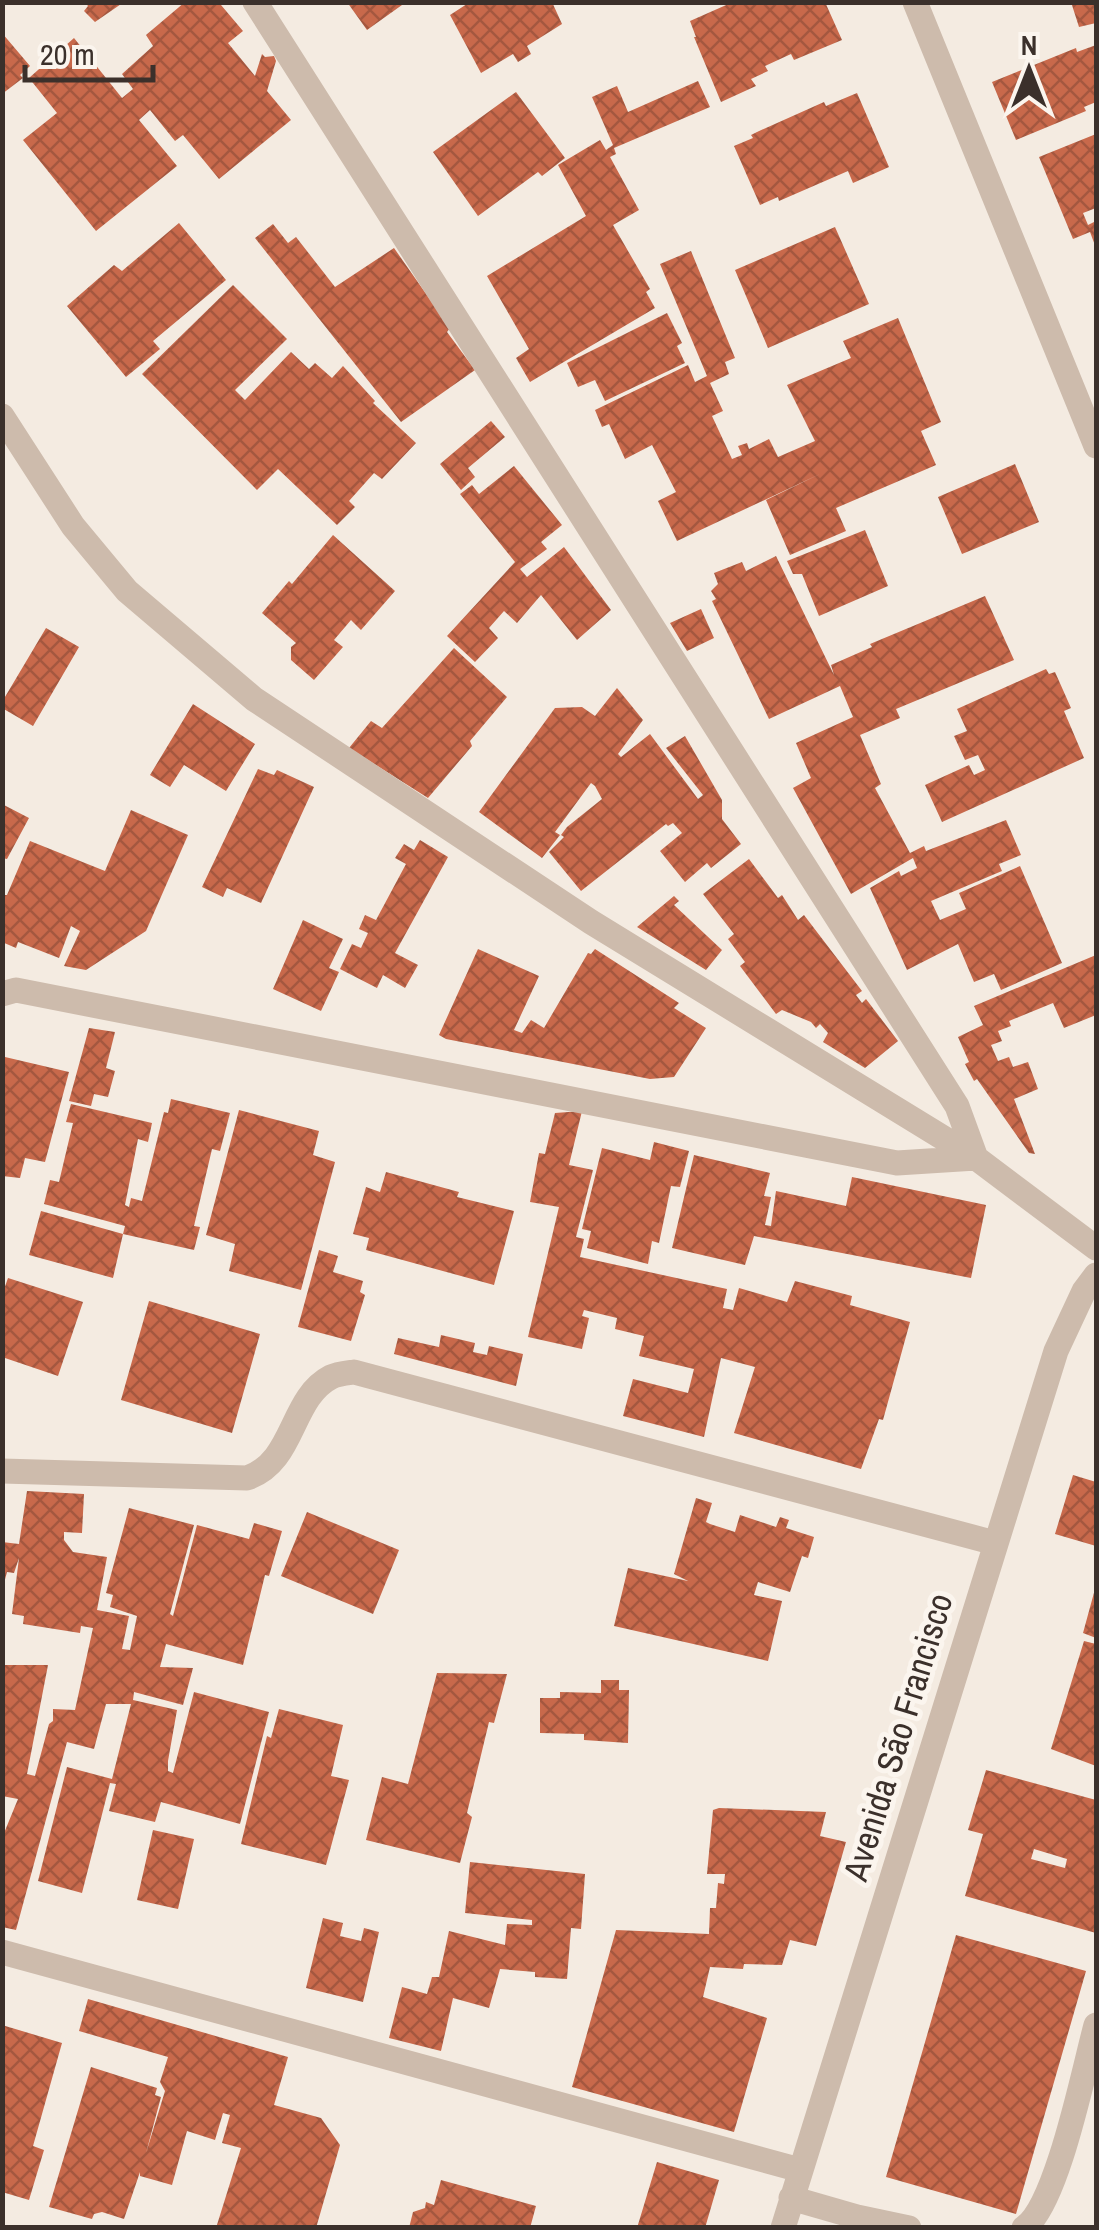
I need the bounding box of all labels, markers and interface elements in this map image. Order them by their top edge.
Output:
scale bar [25,20,152,82]
north arrow [979,20,1079,120]
text: N [1021,26,1037,64]
text: 20 m [40,34,95,74]
street label: Avenida São Francisco [831,1588,964,1887]

